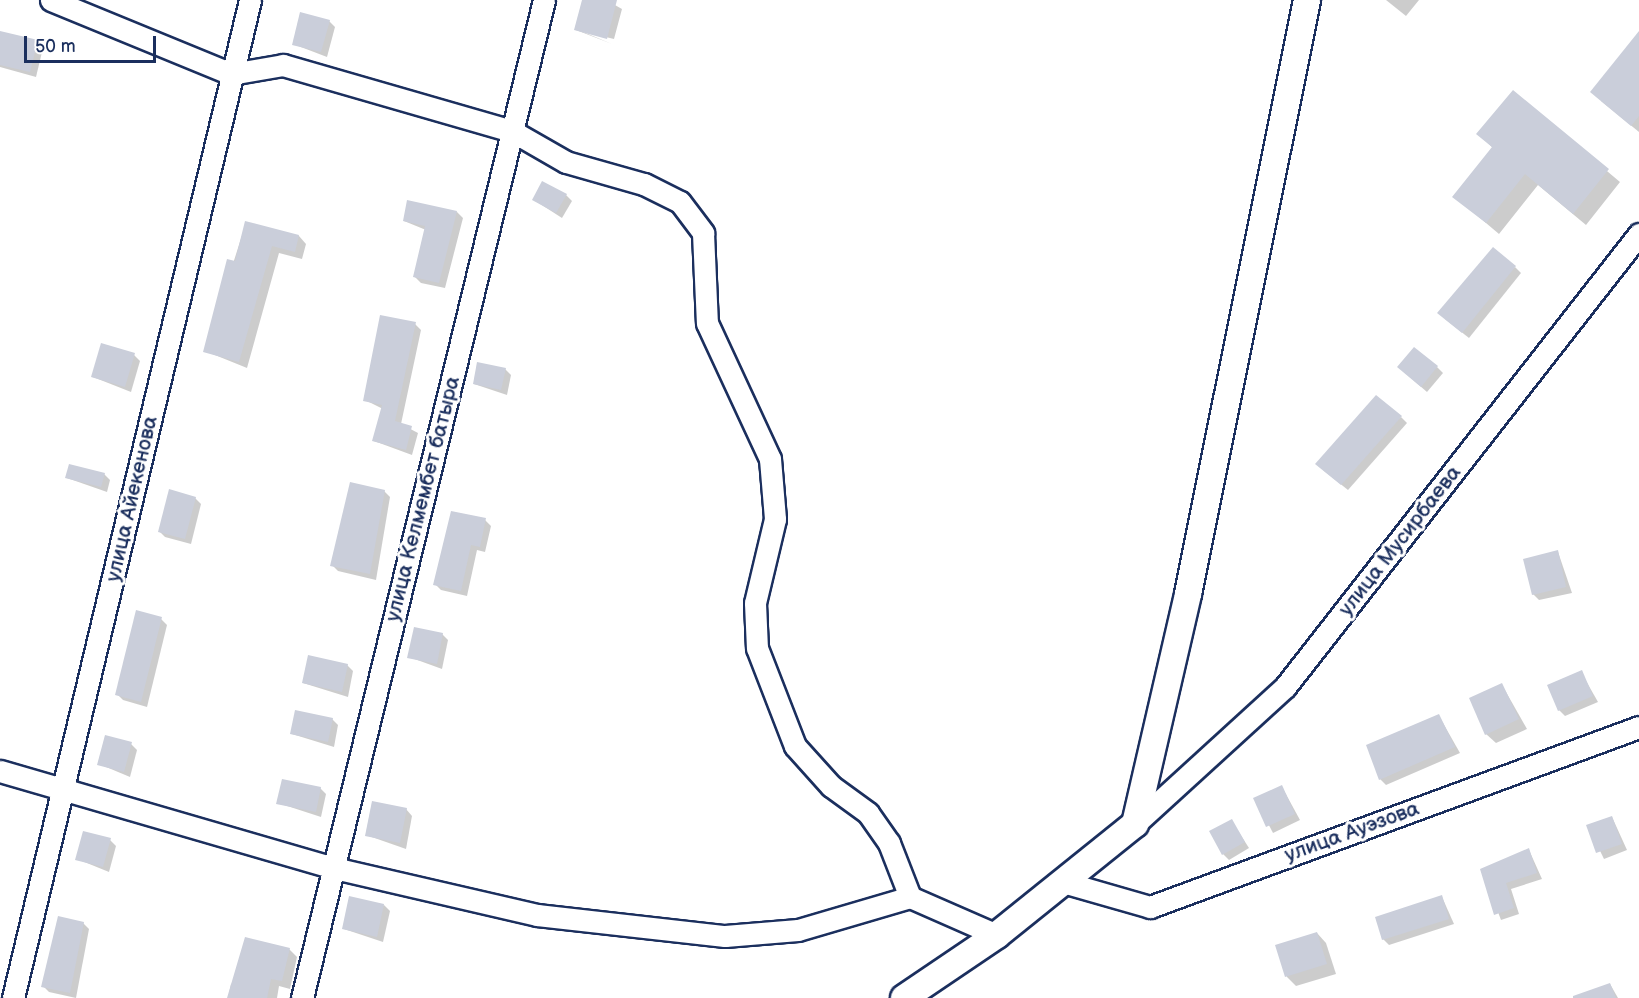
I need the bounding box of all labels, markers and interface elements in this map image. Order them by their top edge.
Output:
scale bar [27,24,159,62]
text: 50 m [35,36,76,57]
street label: улица Келмембет батыра [380,374,466,624]
street label: улица Айекенова [101,414,163,584]
street label: улица Мусирбаева [1333,461,1467,621]
street label: улица Ауэзова [1281,796,1423,868]

